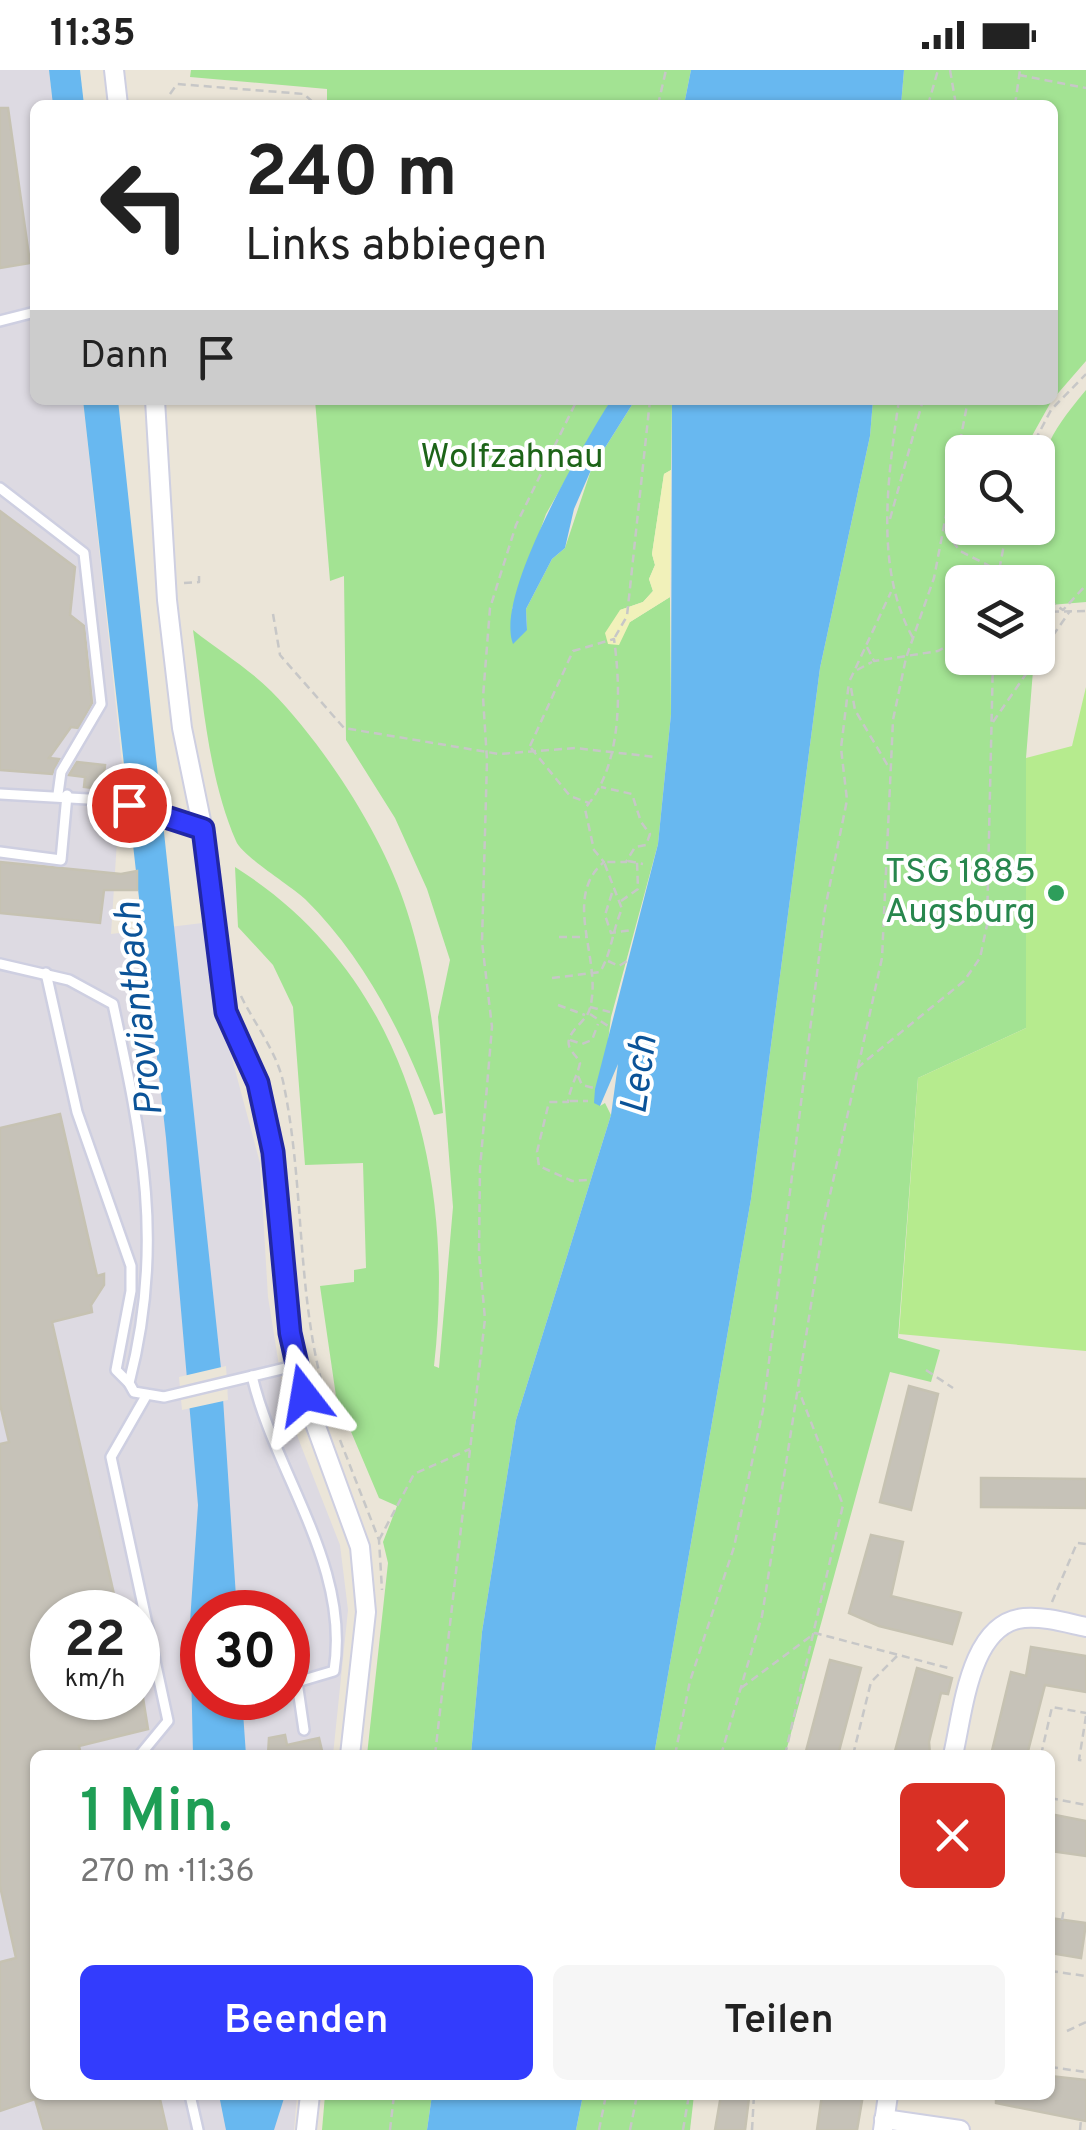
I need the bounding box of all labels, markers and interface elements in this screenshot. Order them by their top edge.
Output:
text: 11:35 [50,11,136,60]
text: 240 m [245,132,458,221]
icon: left [80,140,210,270]
text: Links abbiegen [245,219,547,276]
icon: arrive [189,330,244,385]
text: Dann [80,333,169,382]
map controls [945,435,1055,675]
button: search [945,435,1055,545]
park label: Wolfzahnau [420,436,604,480]
button: layers [945,565,1055,675]
pin [87,763,172,848]
icon: arrive [102,778,157,833]
place label: TSG 1885 Augsburg [885,851,1036,935]
marker: TSG 1885 Augsburg [1045,882,1067,904]
water label: Proviantbach [105,899,177,1119]
water label: Lech [611,1032,671,1118]
position arrow [252,1343,356,1447]
speed limit sign: 30 [180,1590,310,1720]
text: 22 [64,1611,126,1674]
text: km/h [65,1664,125,1696]
text: 1 Min. [80,1777,233,1853]
button: close [900,1783,1005,1888]
text: 270 m · 11:36 [80,1853,255,1893]
button: Beenden [80,1965,533,2080]
button: Teilen [553,1965,1005,2080]

